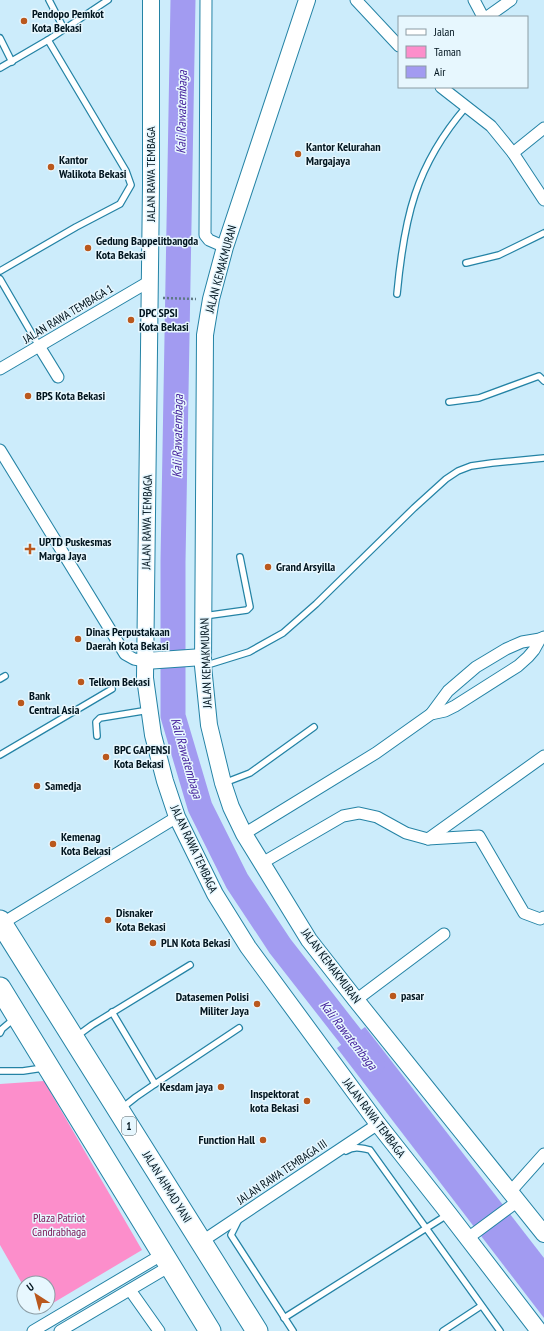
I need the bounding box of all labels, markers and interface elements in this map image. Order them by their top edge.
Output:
place label: Pendopo Pemkot Kota Bekasi [32,6,104,35]
marker: Pendopo Pemkot Kota Bekasi [19,16,29,26]
legend [398,16,528,88]
text: Jalan [433,24,455,39]
text: Taman [434,44,461,59]
text: Air [434,64,446,79]
water label: Kali Rawatembaga [172,69,191,154]
street label: JALAN RAWA TEMBAGA [143,126,158,223]
place label: Kantor Kelurahan Margajaya [306,139,381,168]
marker: Kantor Kelurahan Margajaya [293,149,303,159]
place label: Kantor Walikota Bekasi [58,152,127,181]
marker: Kantor Walikota Bekasi [46,162,56,172]
street label: JALAN KEMAKMURAN [201,223,239,315]
place label: Gedung Bappelitbangda Kota Bekasi [96,233,198,262]
marker: Gedung Bappelitbangda Kota Bekasi [83,243,93,253]
street label: JALAN RAWA TEMBAGA 1 [19,281,116,347]
place label: DPC SPSI Kota Bekasi [139,305,189,334]
marker: DPC SPSI Kota Bekasi [126,315,136,325]
place label: BPS Kota Bekasi [36,388,105,403]
marker: BPS Kota Bekasi [23,391,33,401]
water label: Kali Rawatembaga [168,393,187,478]
street label: JALAN RAWA TEMBAGA [138,474,155,571]
place label: UPTD Puskesmas Marga Jaya [39,534,112,563]
marker: UPTD Puskesmas Marga Jaya [24,543,36,555]
place label: Grand Arsyilla [276,559,335,574]
marker: Grand Arsyilla [263,562,273,572]
street label: JALAN KEMAKMURAN [196,618,215,709]
place label: Dinas Perpustakaan Daerah Kota Bekasi [86,624,170,653]
marker: Dinas Perpustakaan Daerah Kota Bekasi [73,634,83,644]
place label: Telkom Bekasi [89,674,150,689]
marker: Telkom Bekasi [76,677,86,687]
place label: Bank Central Asia [29,688,80,717]
marker: Bank Central Asia [16,698,26,708]
water label: Kali Rawatembaga [167,716,206,801]
place label: BPC GAPENSI Kota Bekasi [114,742,171,771]
marker: BPC GAPENSI Kota Bekasi [101,752,111,762]
place label: Samedja [45,778,81,793]
marker: Samedja [32,781,42,791]
street label: JALAN RAWA TEMBAGA [167,802,222,895]
place label: Kemenag Kota Bekasi [61,829,111,858]
marker: Kemenag Kota Bekasi [48,839,58,849]
place label: Disnaker Kota Bekasi [116,905,166,934]
marker: Disnaker Kota Bekasi [103,915,113,925]
street label: JALAN KEMAKMURAN [298,924,365,1006]
place label: PLN Kota Bekasi [161,935,231,950]
marker: PLN Kota Bekasi [148,938,158,948]
place label: pasar [401,988,424,1003]
place label: Datasemen Polisi Militer Jaya [176,989,249,1018]
marker: pasar [388,991,398,1001]
water label: Kali Rawatembaga [316,997,381,1074]
marker: Datasemen Polisi Militer Jaya [252,999,262,1009]
street label: JALAN RAWA TEMBAGA [339,1074,409,1161]
place label: Kesdam jaya [160,1079,213,1094]
marker: Kesdam jaya [216,1082,226,1092]
place label: Inspektorat kota Bekasi [250,1086,300,1115]
marker: Inspektorat kota Bekasi [302,1096,312,1106]
road number: 1 [122,1117,136,1135]
place label: Function Hall [198,1132,255,1147]
marker: Function Hall [258,1135,268,1145]
street label: JALAN RAWA TEMBAGA III [233,1136,330,1208]
street label: JALAN AHMAD YANI [139,1147,195,1225]
park label: Plaza Patriot Candrabhaga [32,1210,86,1239]
north arrow [16,1275,56,1315]
text: U [24,1279,37,1294]

